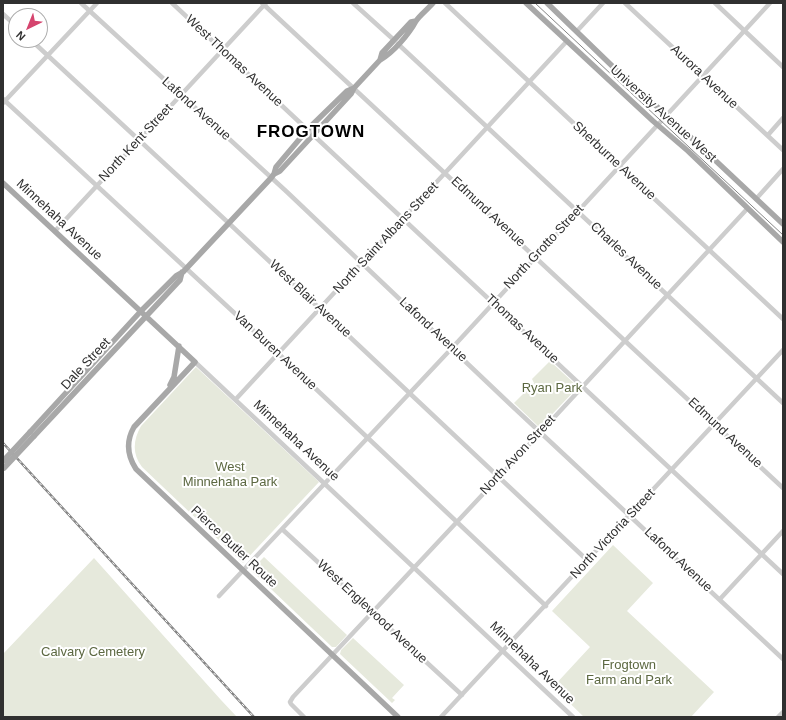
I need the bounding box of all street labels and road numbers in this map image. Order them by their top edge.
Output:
street label: West Thomas Avenue [182,12,286,110]
street label: Aurora Avenue [667,42,741,112]
street label: University Avenue West [607,62,719,166]
street label: Lafond Avenue [158,74,234,144]
street label: North Kent Street [96,101,176,185]
street label: Sherburne Avenue [569,118,659,204]
street label: Edmund Avenue [448,174,528,250]
street label: Minnehaha Avenue [13,176,105,264]
street label: North Saint Albans Street [330,179,442,297]
street label: North Grotto Street [501,202,587,292]
street label: Charles Avenue [587,219,665,293]
street label: West Blair Avenue [266,257,354,341]
street label: Thomas Avenue [482,291,562,367]
street label: Lafond Avenue [396,295,470,365]
street label: Van Buren Avenue [230,308,320,394]
street label: Dale Street [58,335,114,393]
street label: Edmund Avenue [685,395,765,471]
street label: Minnehaha Avenue [250,397,342,485]
street label: North Avon Street [477,412,559,498]
street label: North Victoria Street [567,486,659,582]
street label: Pierce Butler Route [187,503,281,591]
street label: Lafond Avenue [641,525,715,595]
street label: West Englewood Avenue [314,557,430,667]
street label: Minnehaha Avenue [486,619,578,707]

